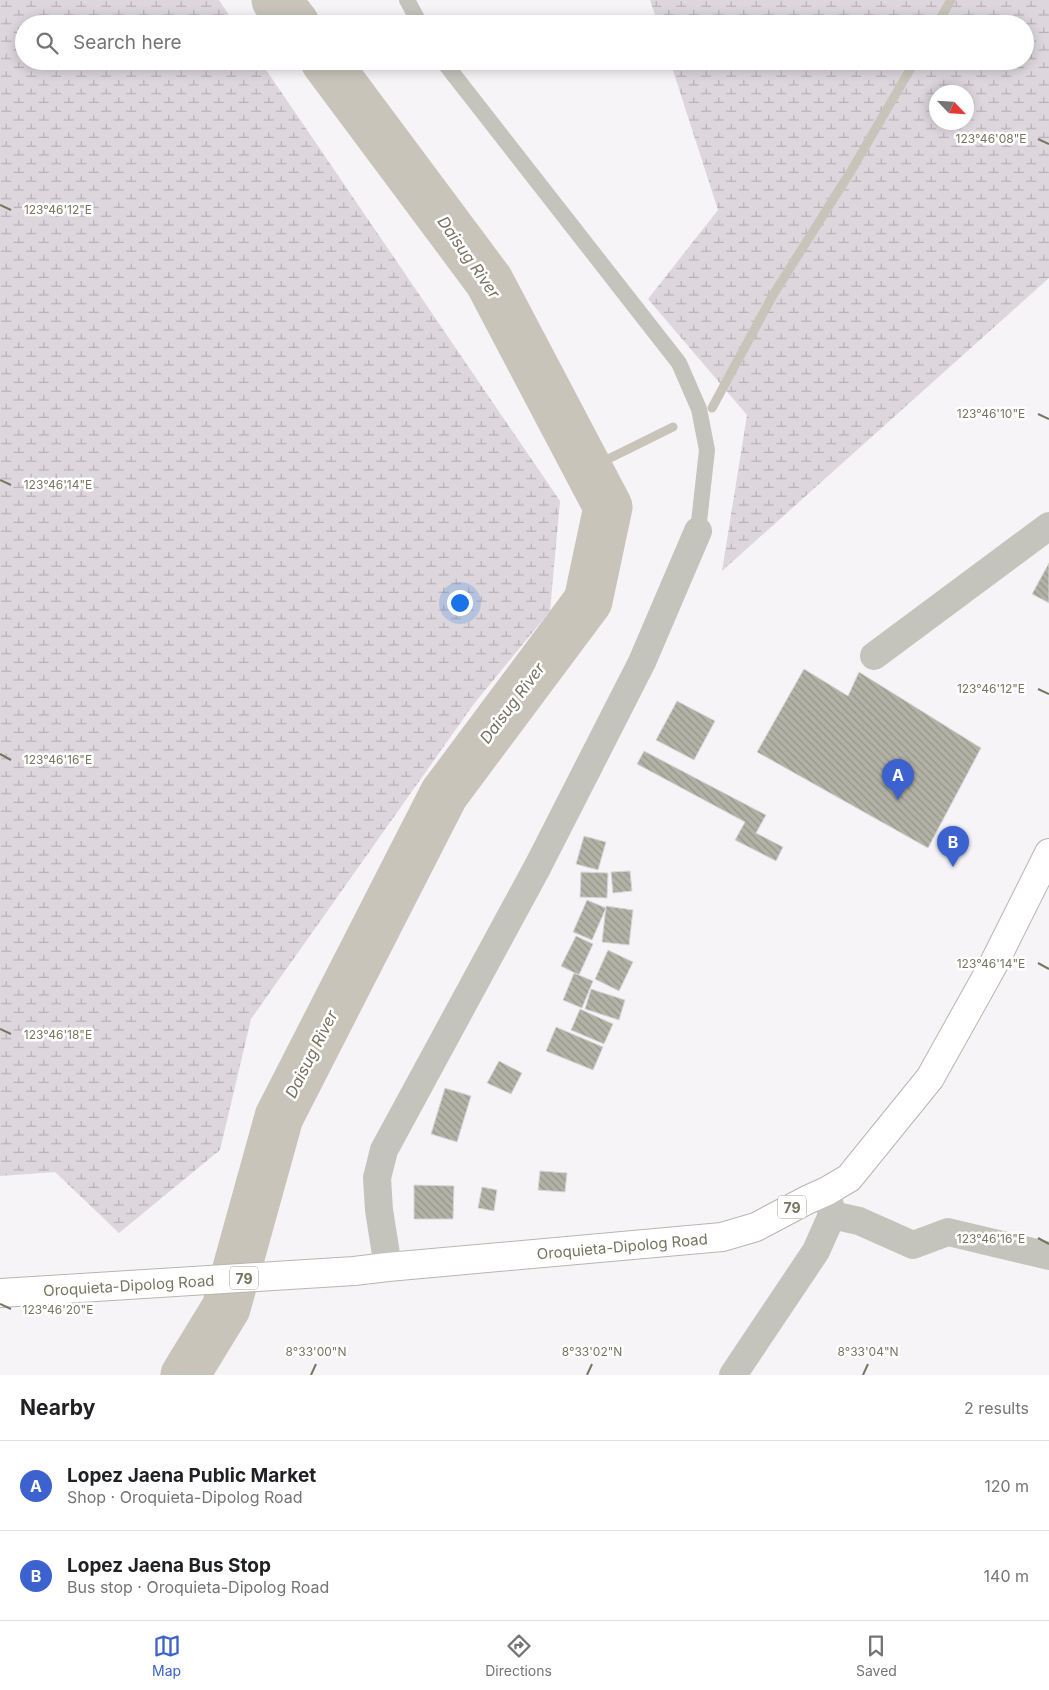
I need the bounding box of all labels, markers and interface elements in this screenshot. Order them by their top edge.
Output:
search box [15,15,1034,70]
icon: search [33,29,61,57]
text: Search here [73,31,182,54]
north arrow [929,85,974,130]
text: 123°46'08"E [956,131,1026,146]
text: 123°46'12"E [24,202,92,217]
water label: Daisug River [433,212,505,303]
text: 123°46'10"E [957,406,1025,421]
text: 123°46'14"E [24,477,92,492]
your location [447,590,473,616]
water label: Daisug River [475,658,549,747]
text: 123°46'12"E [957,681,1025,696]
text: 123°46'16"E [24,752,92,767]
pin: A [882,759,914,800]
pin: B [937,826,969,867]
text: 123°46'14"E [957,956,1025,971]
water label: Daisug River [280,1006,342,1101]
text: 123°46'18"E [24,1027,92,1042]
road number: 79 [778,1196,806,1218]
street label: Oroquieta-Dipolog Road [536,1229,708,1263]
text: 123°46'16"E [957,1231,1025,1246]
road number: 79 [230,1266,258,1290]
street label: Oroquieta-Dipolog Road [43,1270,215,1300]
text: 123°46'20"E [23,1302,93,1317]
text: 8°33'00"N [286,1344,346,1359]
text: 8°33'02"N [562,1344,622,1359]
text: 8°33'04"N [837,1344,899,1359]
text: Nearby [20,1395,95,1420]
text: 2 results [964,1398,1029,1418]
text: Lopez Jaena Public Market [67,1464,316,1487]
text: A [30,1476,42,1496]
text: 120 m [984,1476,1029,1496]
text: Shop · Oroquieta-Dipolog Road [67,1487,303,1507]
text: Lopez Jaena Bus Stop [67,1554,271,1577]
text: B [31,1566,41,1586]
text: 140 m [984,1566,1029,1586]
text: Bus stop · Oroquieta-Dipolog Road [67,1577,329,1597]
tab: Map [152,1632,181,1679]
tab: Directions [485,1632,552,1679]
tab: Saved [856,1632,897,1679]

